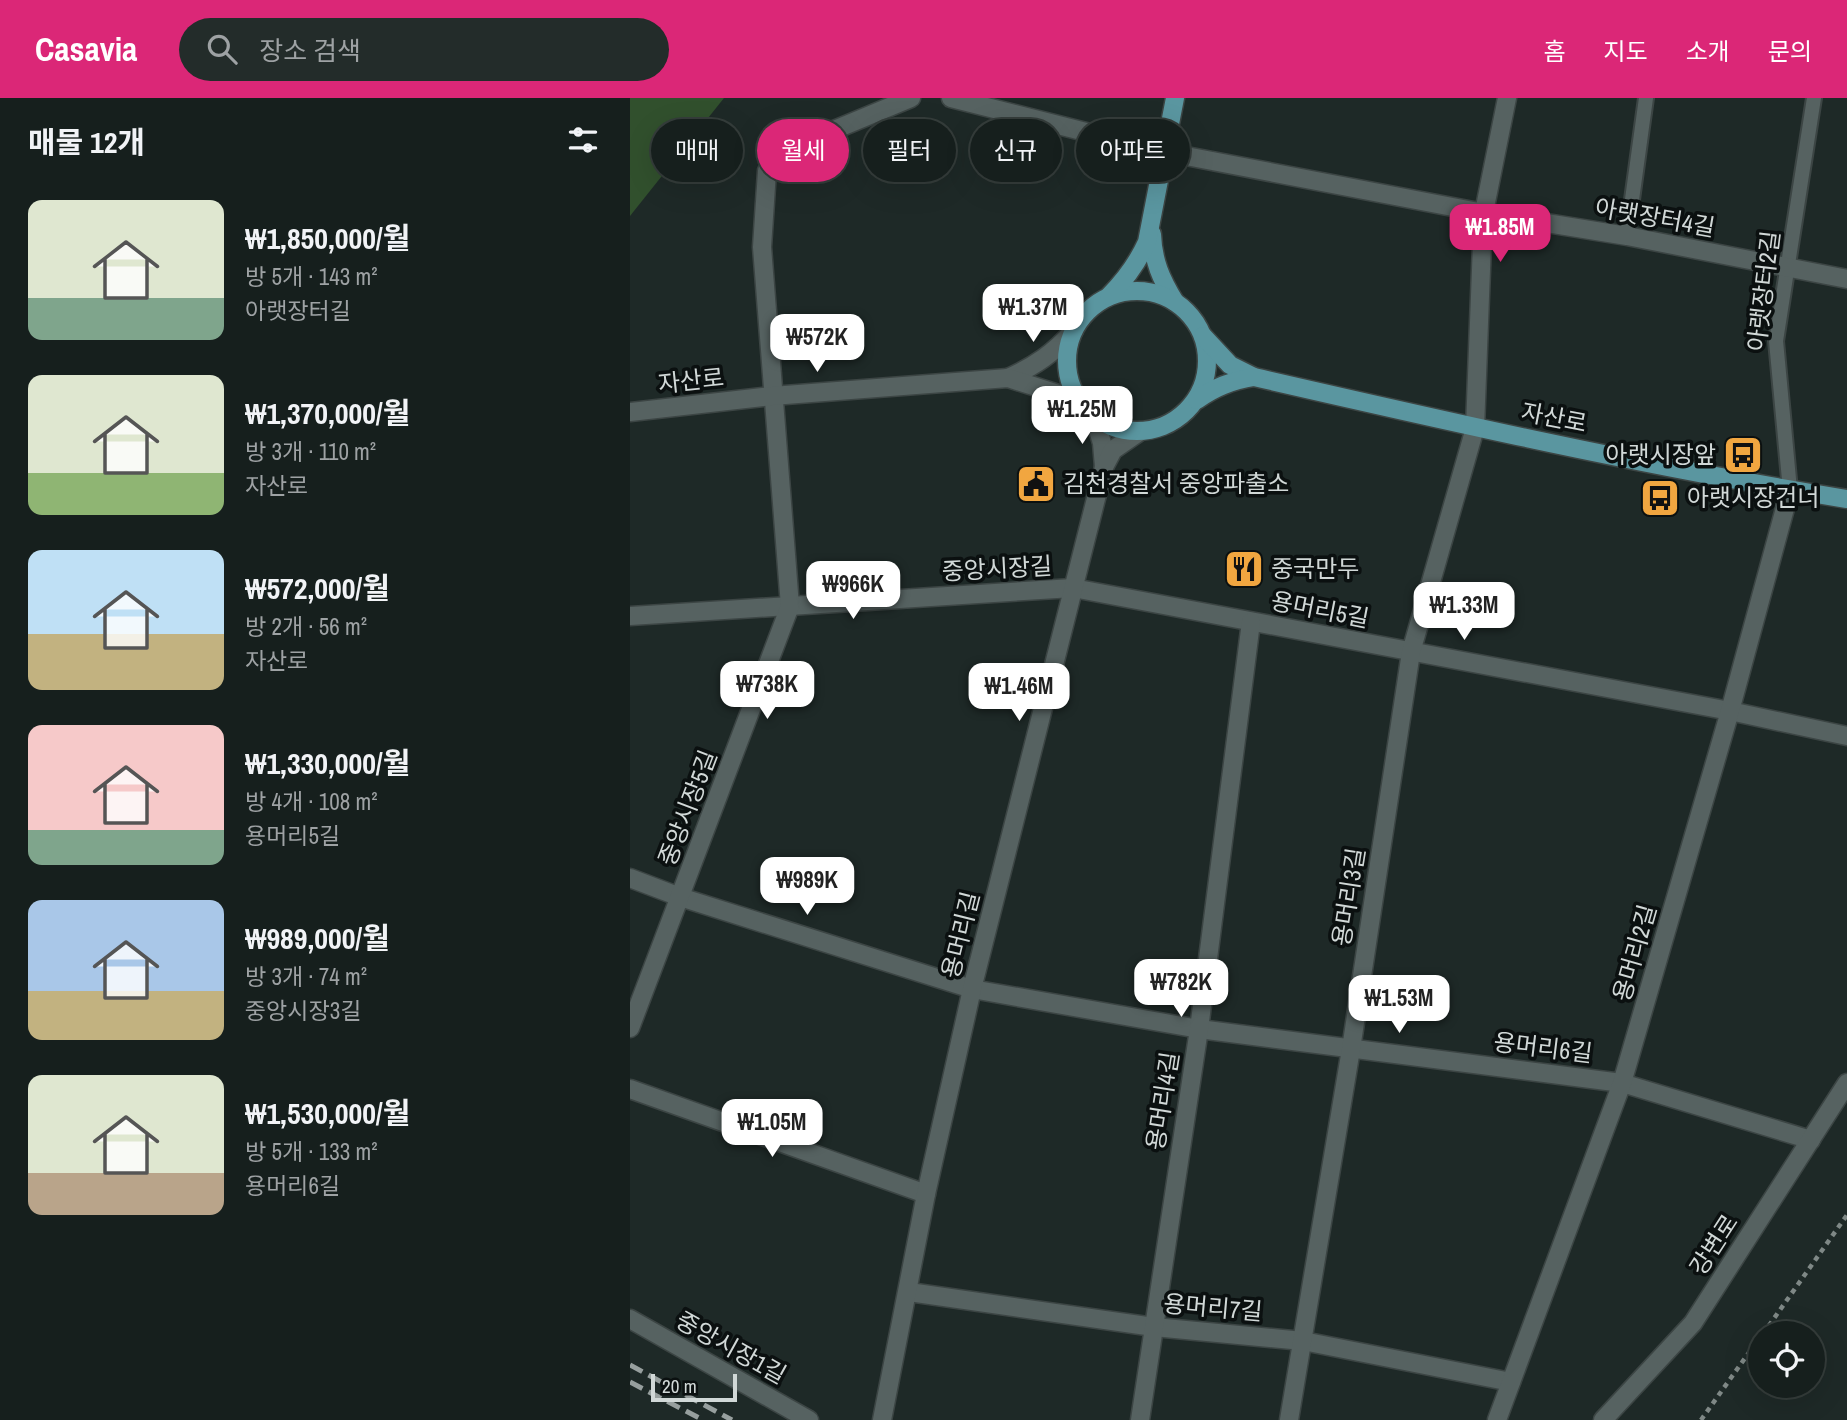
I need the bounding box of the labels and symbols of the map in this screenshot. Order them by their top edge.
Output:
street label: 아랫장터4길 [1593,191,1718,243]
pin: ₩1.85M [1443,204,1557,264]
street label: 아랫장터2길 [1740,229,1786,353]
pin: ₩1.37M [976,285,1090,344]
pin: ₩572K [768,314,866,374]
street label: 자산로 [656,361,726,399]
pin: ₩1.25M [1025,386,1139,446]
street label: 자산로 [1519,395,1590,439]
bus stop icon: 아랫시장앞 [1722,434,1764,476]
place label: 아랫시장앞 [1606,438,1716,470]
public building icon: 김천경찰서 중앙파출소 [1015,463,1057,505]
place label: 김천경찰서 중앙파출소 [1063,467,1289,499]
bus stop icon: 아랫시장건너 [1639,477,1681,519]
place label: 아랫시장건너 [1687,481,1819,513]
restaurant icon: 중국만두 [1223,548,1265,590]
street label: 중앙시장길 [941,549,1053,587]
place label: 중국만두 [1271,552,1359,584]
pin: ₩966K [804,561,902,621]
pin: ₩1.33M [1407,582,1521,642]
street label: 용머리5길 [1268,584,1372,634]
pin: ₩738K [718,662,816,721]
pin: ₩1.46M [962,664,1076,723]
street label: 중앙시장5길 [650,745,724,870]
street label: 용머리3길 [1324,845,1372,948]
pin: ₩989K [758,858,856,917]
street label: 용머리길 [934,888,986,981]
street label: 용머리2길 [1605,901,1663,1005]
pin: ₩782K [1132,960,1230,1019]
pin: ₩1.53M [1342,976,1456,1035]
street label: 용머리6길 [1492,1025,1594,1069]
street label: 용머리4길 [1138,1049,1186,1152]
pin: ₩1.05M [715,1100,829,1159]
street label: 강변로 [1682,1208,1745,1281]
street label: 용머리7길 [1162,1287,1264,1327]
street label: 중앙시장1길 [671,1304,792,1391]
scale bar [651,1371,737,1403]

